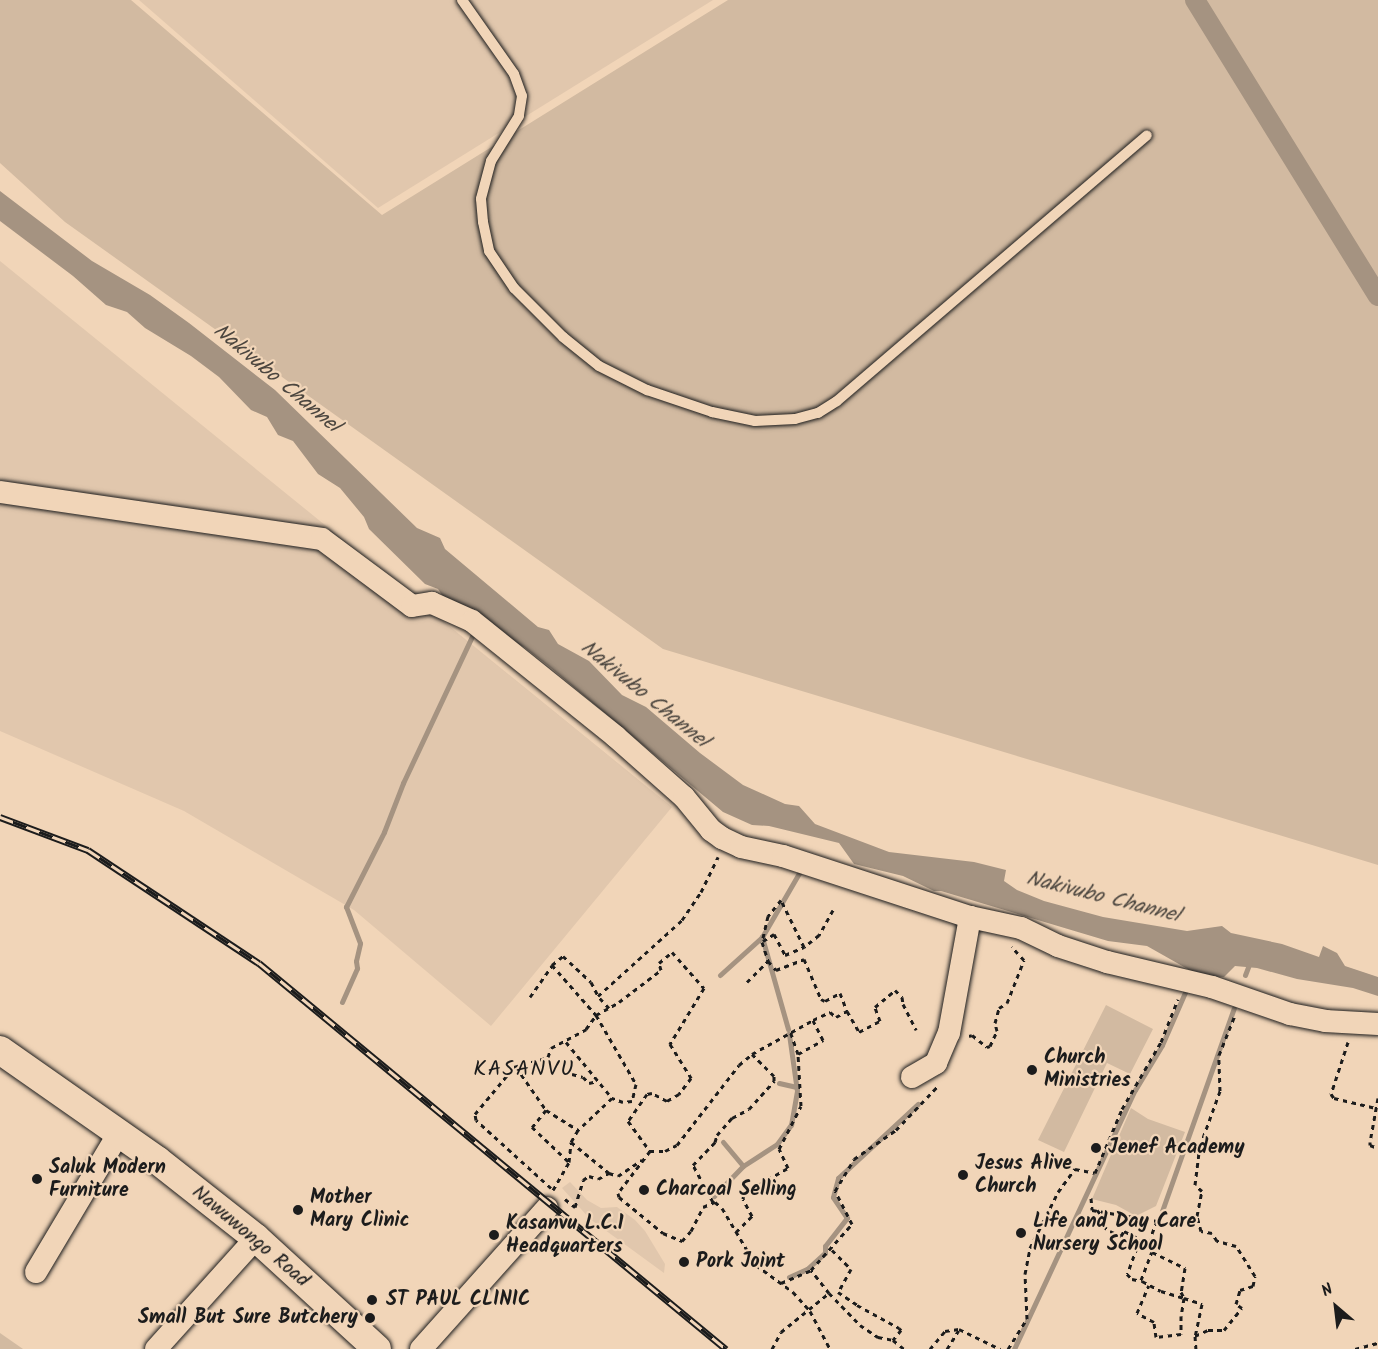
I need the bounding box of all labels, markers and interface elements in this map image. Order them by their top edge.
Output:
water label: Nakivubo Channel [208,319,344,439]
water label: Nakivubo Channel [575,636,713,754]
water label: Nakivubo Channel [1024,867,1182,929]
place label: Church Ministries [1044,1046,1130,1093]
district label: KASANVU [473,1057,575,1083]
marker: Church Ministries [1025,1063,1039,1077]
place label: Jenef Academy [1108,1136,1245,1160]
marker: Jenef Academy [1089,1141,1103,1155]
place label: Jesus Alive Church [975,1152,1072,1199]
place label: Saluk Modern Furniture [49,1156,166,1203]
marker: Jesus Alive Church [956,1168,970,1182]
marker: Saluk Modern Furniture [30,1172,44,1186]
place label: Charcoal Selling [656,1178,796,1202]
street label: Nawuwongo Road [186,1181,314,1293]
marker: Charcoal Selling [637,1183,651,1197]
place label: Mother Mary Clinic [310,1186,410,1233]
marker: Mother Mary Clinic [291,1203,305,1217]
place label: Life and Day Care Nursery School [1033,1210,1196,1257]
place label: Kasanvu L.C.1 Headquarters [506,1212,623,1259]
marker: Life and Day Care Nursery School [1014,1226,1028,1240]
marker: Kasanvu L.C.1 Headquarters [487,1228,501,1242]
place label: Pork Joint [696,1250,785,1274]
marker: Pork Joint [677,1255,691,1269]
north arrow [1306,1277,1366,1337]
text: N [1317,1277,1338,1304]
place label: ST PAUL CLINIC [386,1288,530,1312]
marker: ST PAUL CLINIC [363,1291,381,1309]
place label: Small But Sure Butchery [138,1306,358,1330]
marker: Small But Sure Butchery [363,1311,377,1325]

